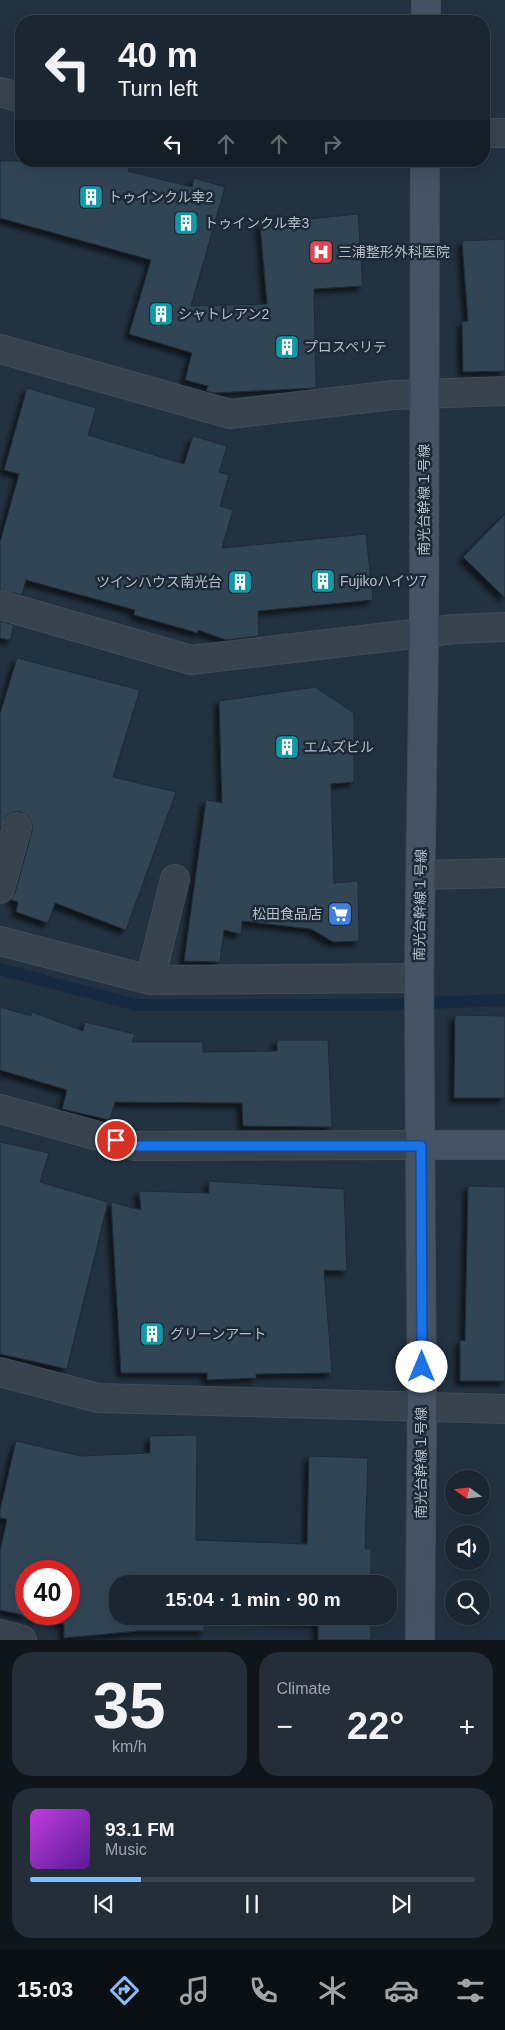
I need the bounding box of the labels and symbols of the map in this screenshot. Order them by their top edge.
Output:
building icon: トゥインクル幸2 [78,184,104,210]
place label: トゥインクル幸2 [108,189,214,205]
building icon: トゥインクル幸3 [173,210,199,236]
place label: トゥインクル幸3 [204,215,310,231]
hospital icon: 三浦整形外科医院 [308,239,334,265]
place label: 三浦整形外科医院 [338,244,450,260]
building icon: シャトレアン2 [148,301,174,327]
place label: シャトレアン2 [178,306,269,322]
building icon: プロスペリテ [274,334,300,360]
place label: プロスペリテ [304,339,387,355]
street label: 南光台幹線１号線 [416,444,432,556]
building icon: Fujikoハイツ7 [310,568,336,594]
building icon: ツインハウス南光台 [227,569,253,595]
place label: Fujikoハイツ7 [340,573,427,589]
place label: ツインハウス南光台 [96,574,222,590]
building icon: エムズビル [274,734,300,760]
place label: エムズビル [304,739,374,755]
street label: 南光台幹線１号線 [411,849,429,961]
supermarket icon: 松田食品店 [327,901,353,927]
place label: 松田食品店 [252,906,322,922]
pin [95,1119,137,1161]
building icon: グリーンアート [139,1321,165,1347]
place label: グリーンアート [170,1326,266,1342]
position arrow [395,1340,447,1392]
street label: 南光台幹線１号線 [413,1407,429,1519]
north arrow [445,1470,490,1515]
speed limit sign: 40 [15,1560,80,1625]

